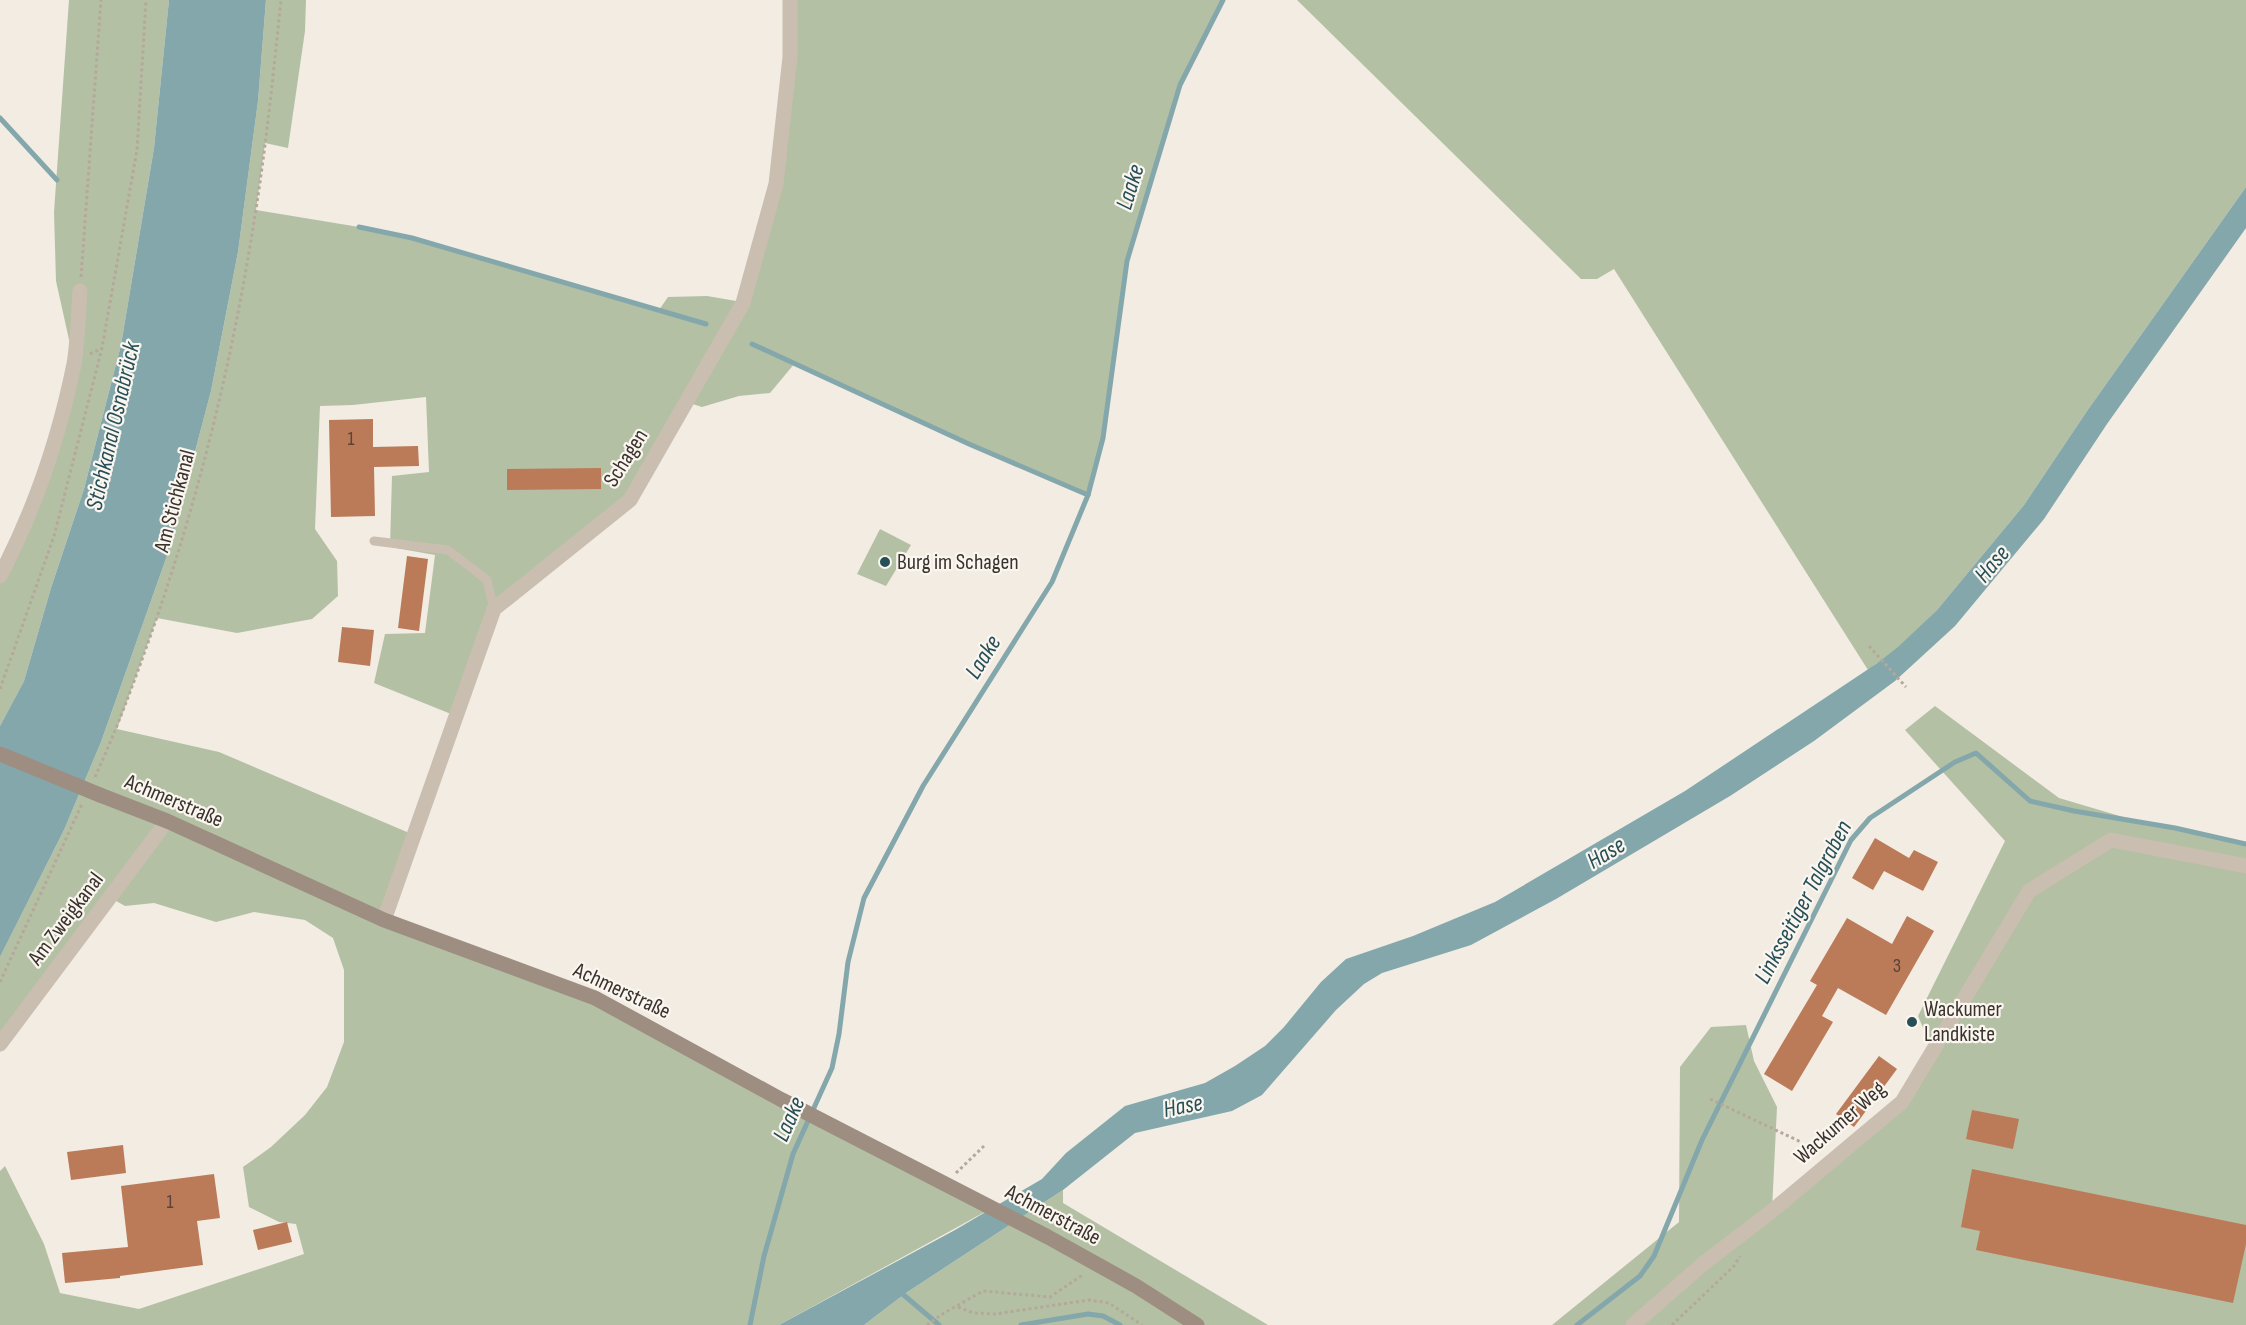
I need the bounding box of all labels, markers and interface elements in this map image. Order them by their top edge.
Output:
water label: Laake [1109,161,1151,213]
water label: Stichkanal Osnabrück [80,338,147,513]
street label: Schagen [598,424,654,492]
house number: 1 [348,427,355,451]
street label: Am Stichkanal [148,447,202,556]
water label: Hase [1968,540,2016,588]
place label: Burg im Schagen [897,549,1019,576]
marker: Burg im Schagen [878,555,892,569]
water label: Laake [959,630,1007,684]
street label: Achmerstraße [120,768,227,834]
water label: Linksseitiger Talgraben [1748,815,1858,989]
water label: Hase [1582,830,1630,876]
street label: Am Zweigkanal [22,867,110,972]
house number: 3 [1893,954,1901,978]
street label: Achmerstraße [568,956,675,1025]
place label: Wackumer Landkiste [1924,996,2002,1048]
marker: Wackumer Landkiste [1905,1015,1919,1029]
street label: Wackumer Weg [1789,1076,1892,1170]
water label: Hase [1161,1088,1205,1124]
water label: Laake [766,1092,812,1146]
street label: Achmerstraße [1000,1178,1105,1251]
house number: 1 [167,1190,174,1214]

